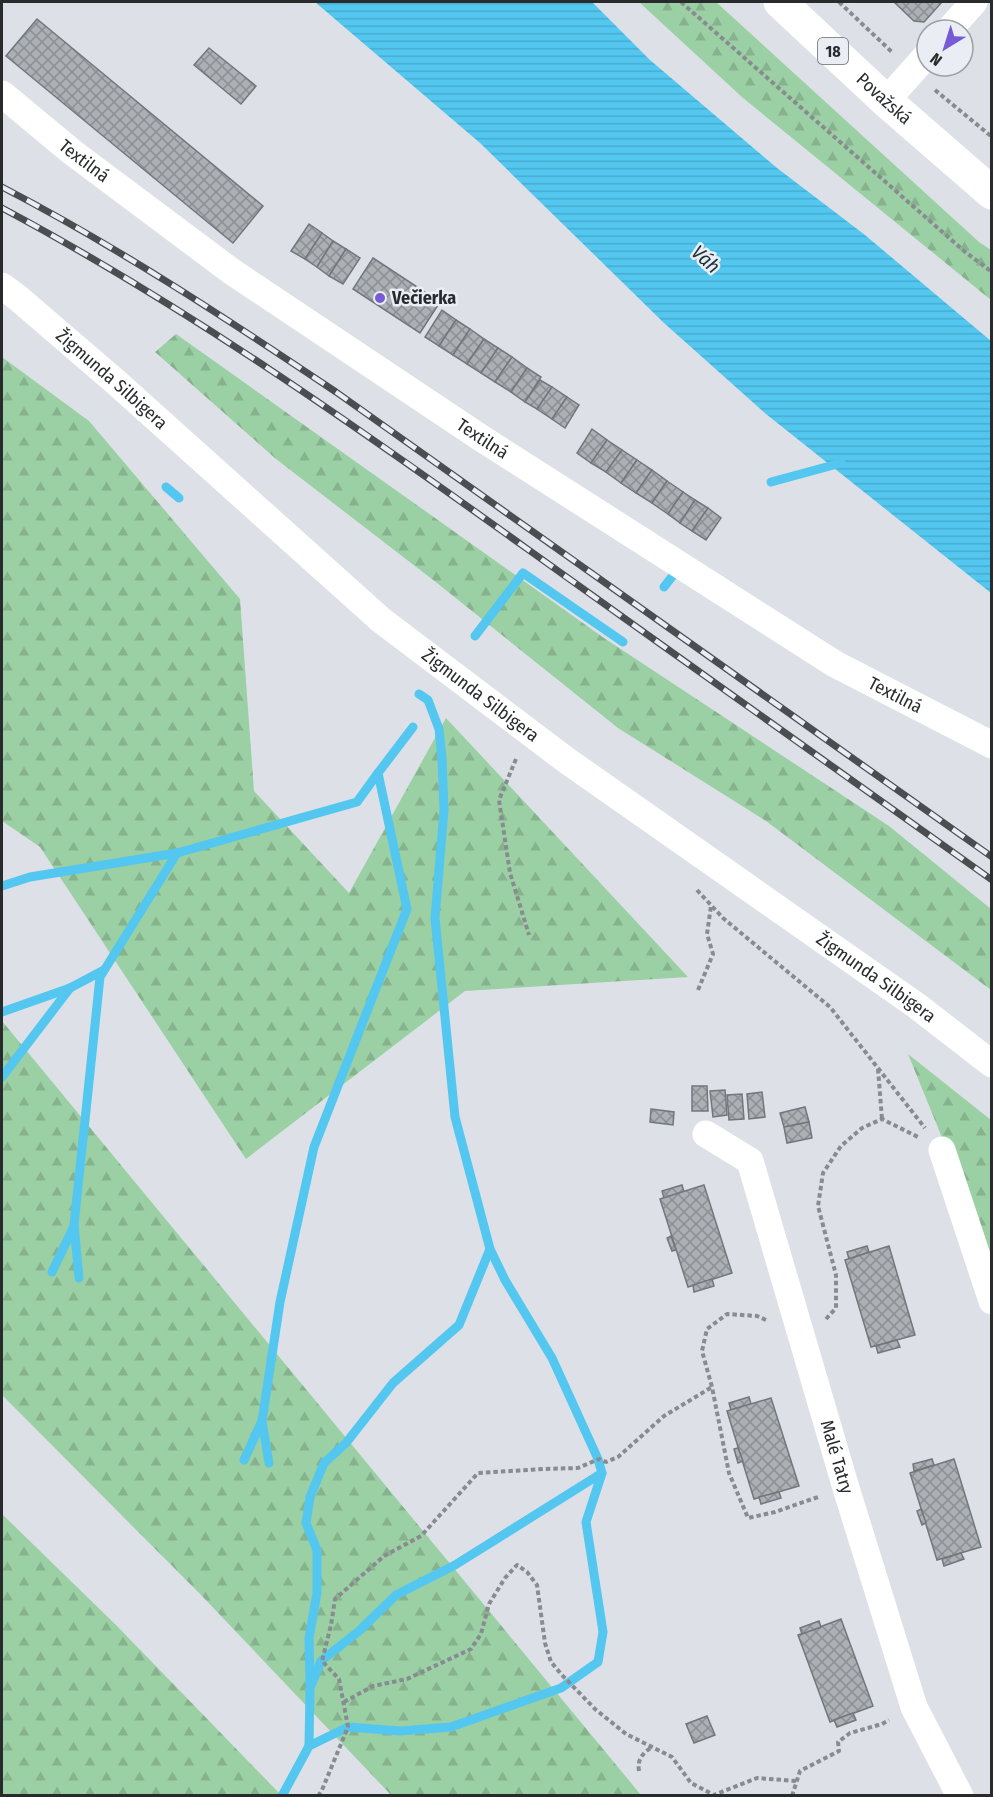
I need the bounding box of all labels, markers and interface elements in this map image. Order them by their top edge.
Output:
north arrow [915,18,975,78]
road number: 18 [818,38,848,64]
text: N [926,49,946,70]
street label: Považská [852,68,916,129]
street label: Textilná [54,135,114,187]
water label: Váh [687,240,725,278]
place label: Večierka [391,287,456,309]
marker: Večierka [373,291,387,305]
street label: Žigmunda Silbigera [51,325,172,434]
street label: Textilná [453,414,513,464]
street label: Žigmunda Silbigera [418,644,543,747]
street label: Textilná [865,672,926,718]
street label: Žigmunda Silbigera [812,928,940,1027]
street label: Malé Tatry [816,1417,858,1496]

